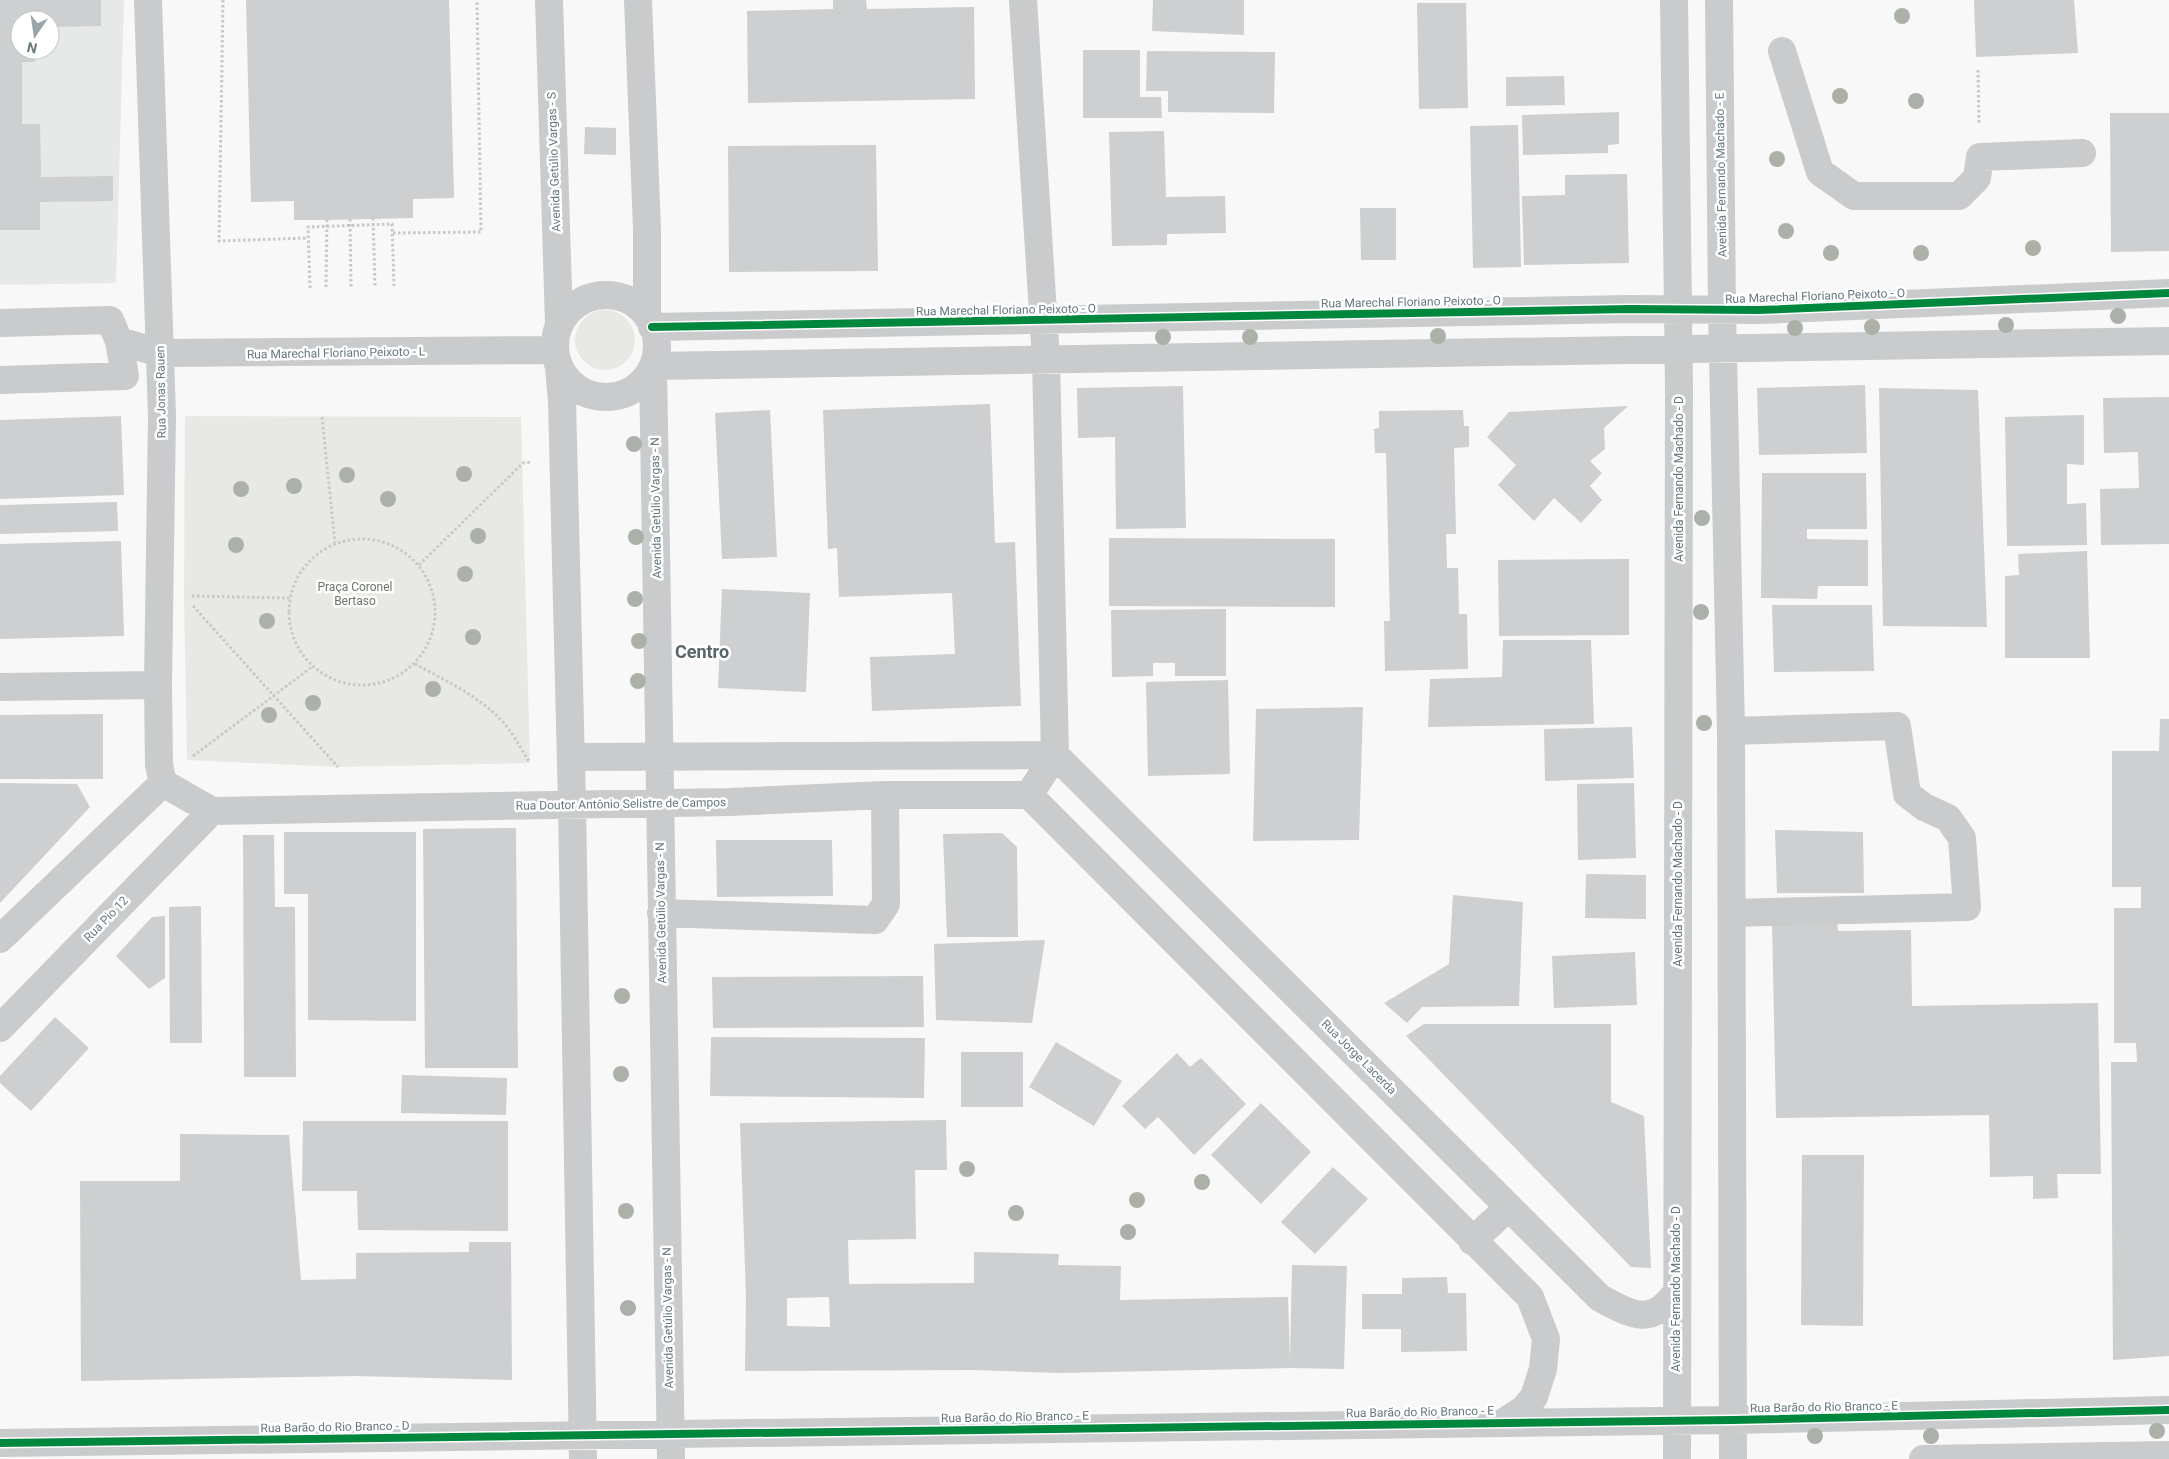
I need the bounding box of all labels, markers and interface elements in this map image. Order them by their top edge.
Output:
north arrow [10,10,60,60]
text: N [25,39,39,57]
street label: Avenida Getúlio Vargas - S [545,92,563,232]
street label: Avenida Fernando Machado - E [1713,92,1729,258]
street label: Rua Marechal Floriano Peixoto - O [1725,286,1905,306]
street label: Rua Marechal Floriano Peixoto - O [1321,293,1501,311]
street label: Rua Marechal Floriano Peixoto - O [916,301,1096,319]
street label: Rua Marechal Floriano Peixoto - L [247,344,426,362]
street label: Rua Jonas Rauen [153,345,169,439]
street label: Avenida Fernando Machado - D [1672,396,1686,562]
street label: Avenida Getúlio Vargas - N [648,437,664,579]
park label: Praça Coronel Bertaso [317,580,393,608]
district label: Centro [675,641,729,662]
street label: Rua Doutor Antônio Selistre de Campos [516,795,726,813]
street label: Avenida Fernando Machado - D [1671,801,1685,967]
street label: Avenida Getúlio Vargas - N [653,842,669,984]
street label: Rua Pio 12 [81,893,131,944]
street label: Rua Jorge Lacerda [1319,1017,1399,1097]
street label: Avenida Fernando Machado - D [1669,1206,1683,1372]
street label: Avenida Getúlio Vargas - N [660,1247,676,1389]
street label: Rua Barão do Rio Branco - E [1750,1399,1898,1415]
street label: Rua Barão do Rio Branco - E [1346,1404,1494,1420]
street label: Rua Barão do Rio Branco - E [941,1409,1089,1425]
street label: Rua Barão do Rio Branco - D [260,1419,410,1435]

